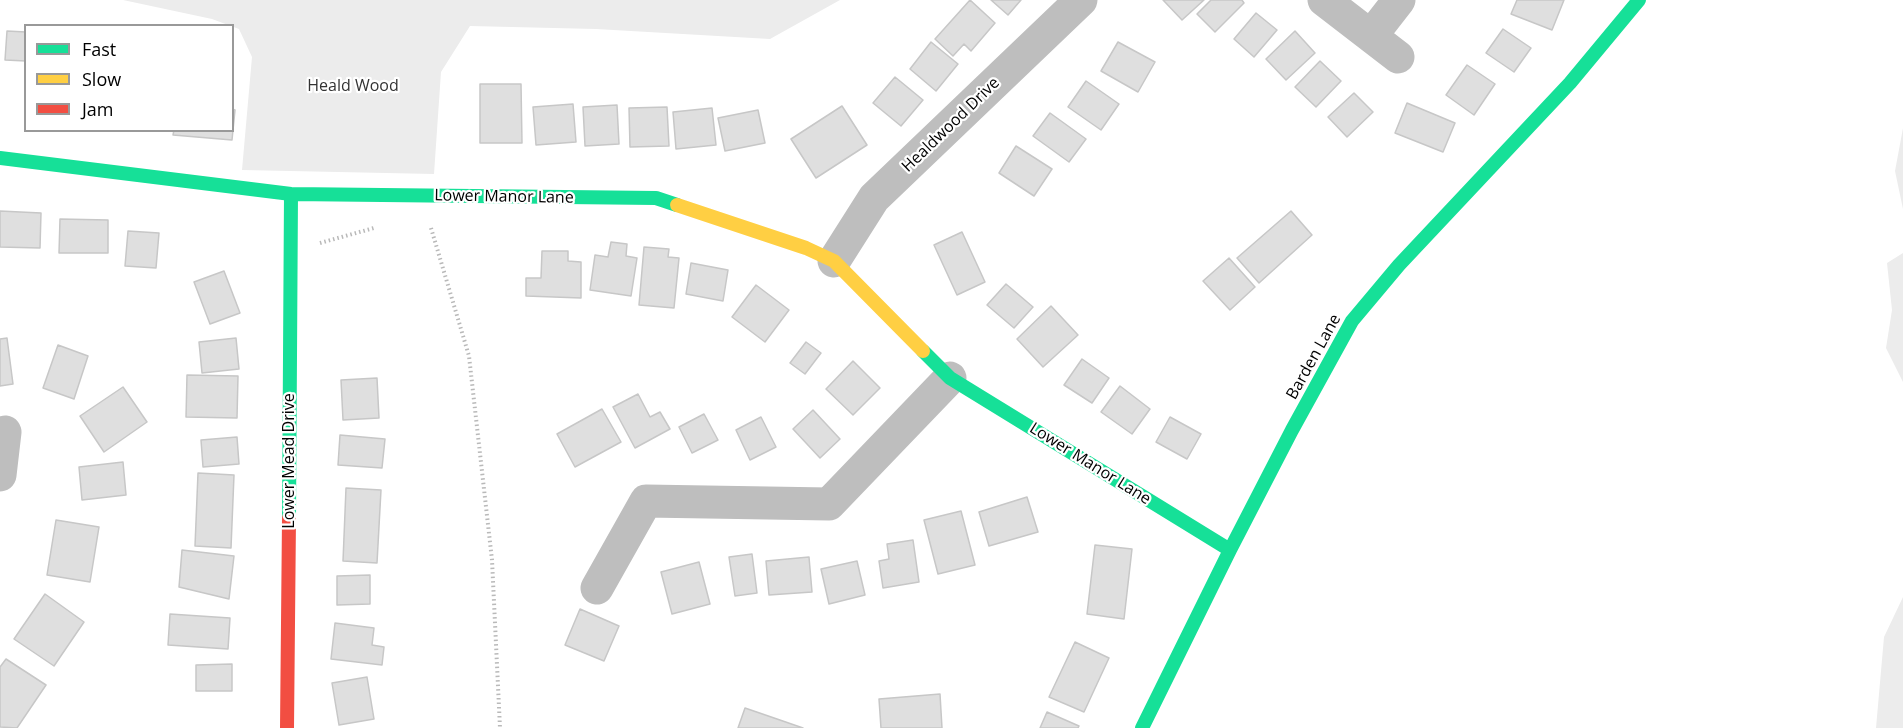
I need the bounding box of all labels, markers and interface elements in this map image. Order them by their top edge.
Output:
legend [24,24,234,132]
text: Fast [82,37,116,61]
text: Slow [82,67,121,91]
street label: Healdwood Drive [898,74,1004,176]
park label: Heald Wood [307,76,399,96]
text: Jam [82,97,114,121]
street label: Lower Manor Lane [434,186,574,208]
street label: Barden Lane [1283,311,1345,403]
street label: Lower Mead Drive [279,393,299,529]
street label: Lower Manor Lane [1026,419,1154,509]

